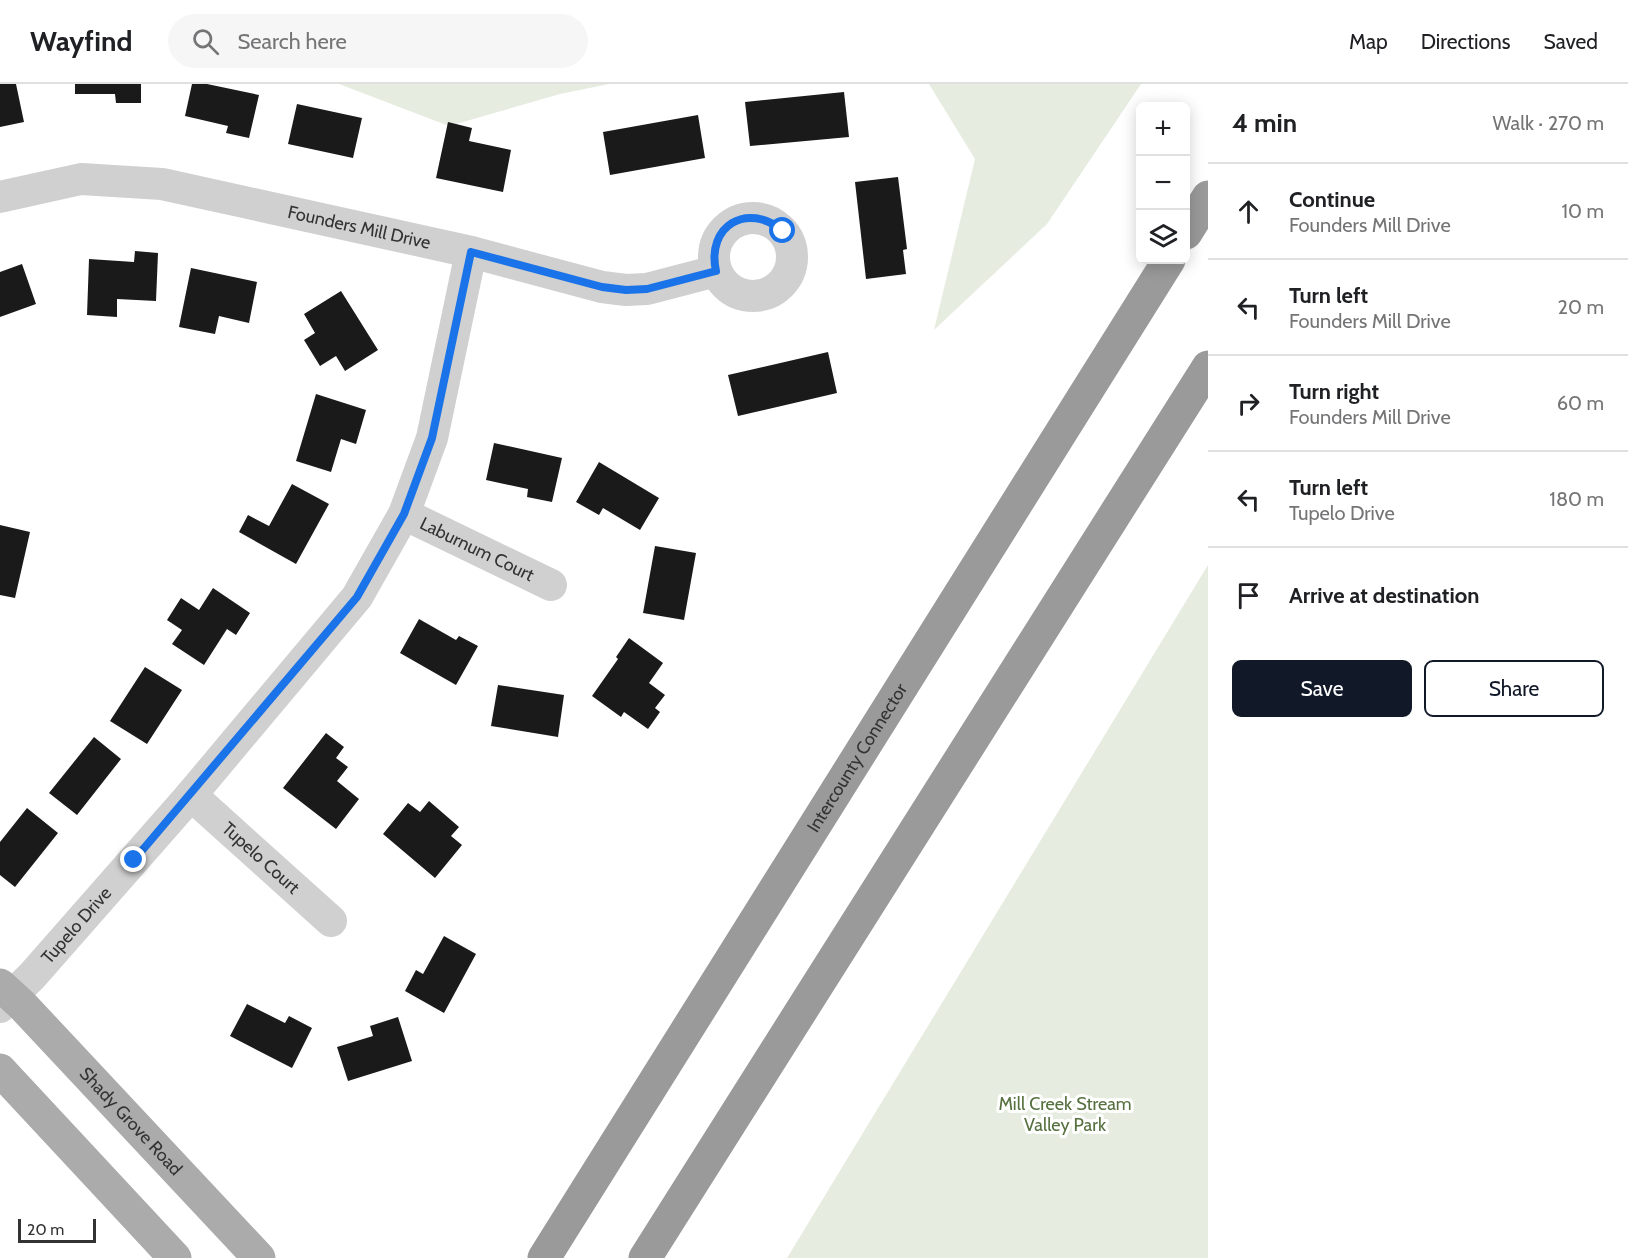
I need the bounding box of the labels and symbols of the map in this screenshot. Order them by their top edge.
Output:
street label: Founders Mill Drive [286,201,433,254]
route start [769,217,795,243]
street label: Laburnum Court [416,512,538,586]
street label: Intercounty Connector [802,679,912,836]
street label: Tupelo Court [218,817,304,898]
route end [120,846,146,872]
street label: Tupelo Drive [37,882,116,968]
street label: Shady Grove Road [75,1063,187,1180]
park label: Mill Creek Stream Valley Park [998,1093,1132,1136]
scale bar [18,1216,96,1244]

